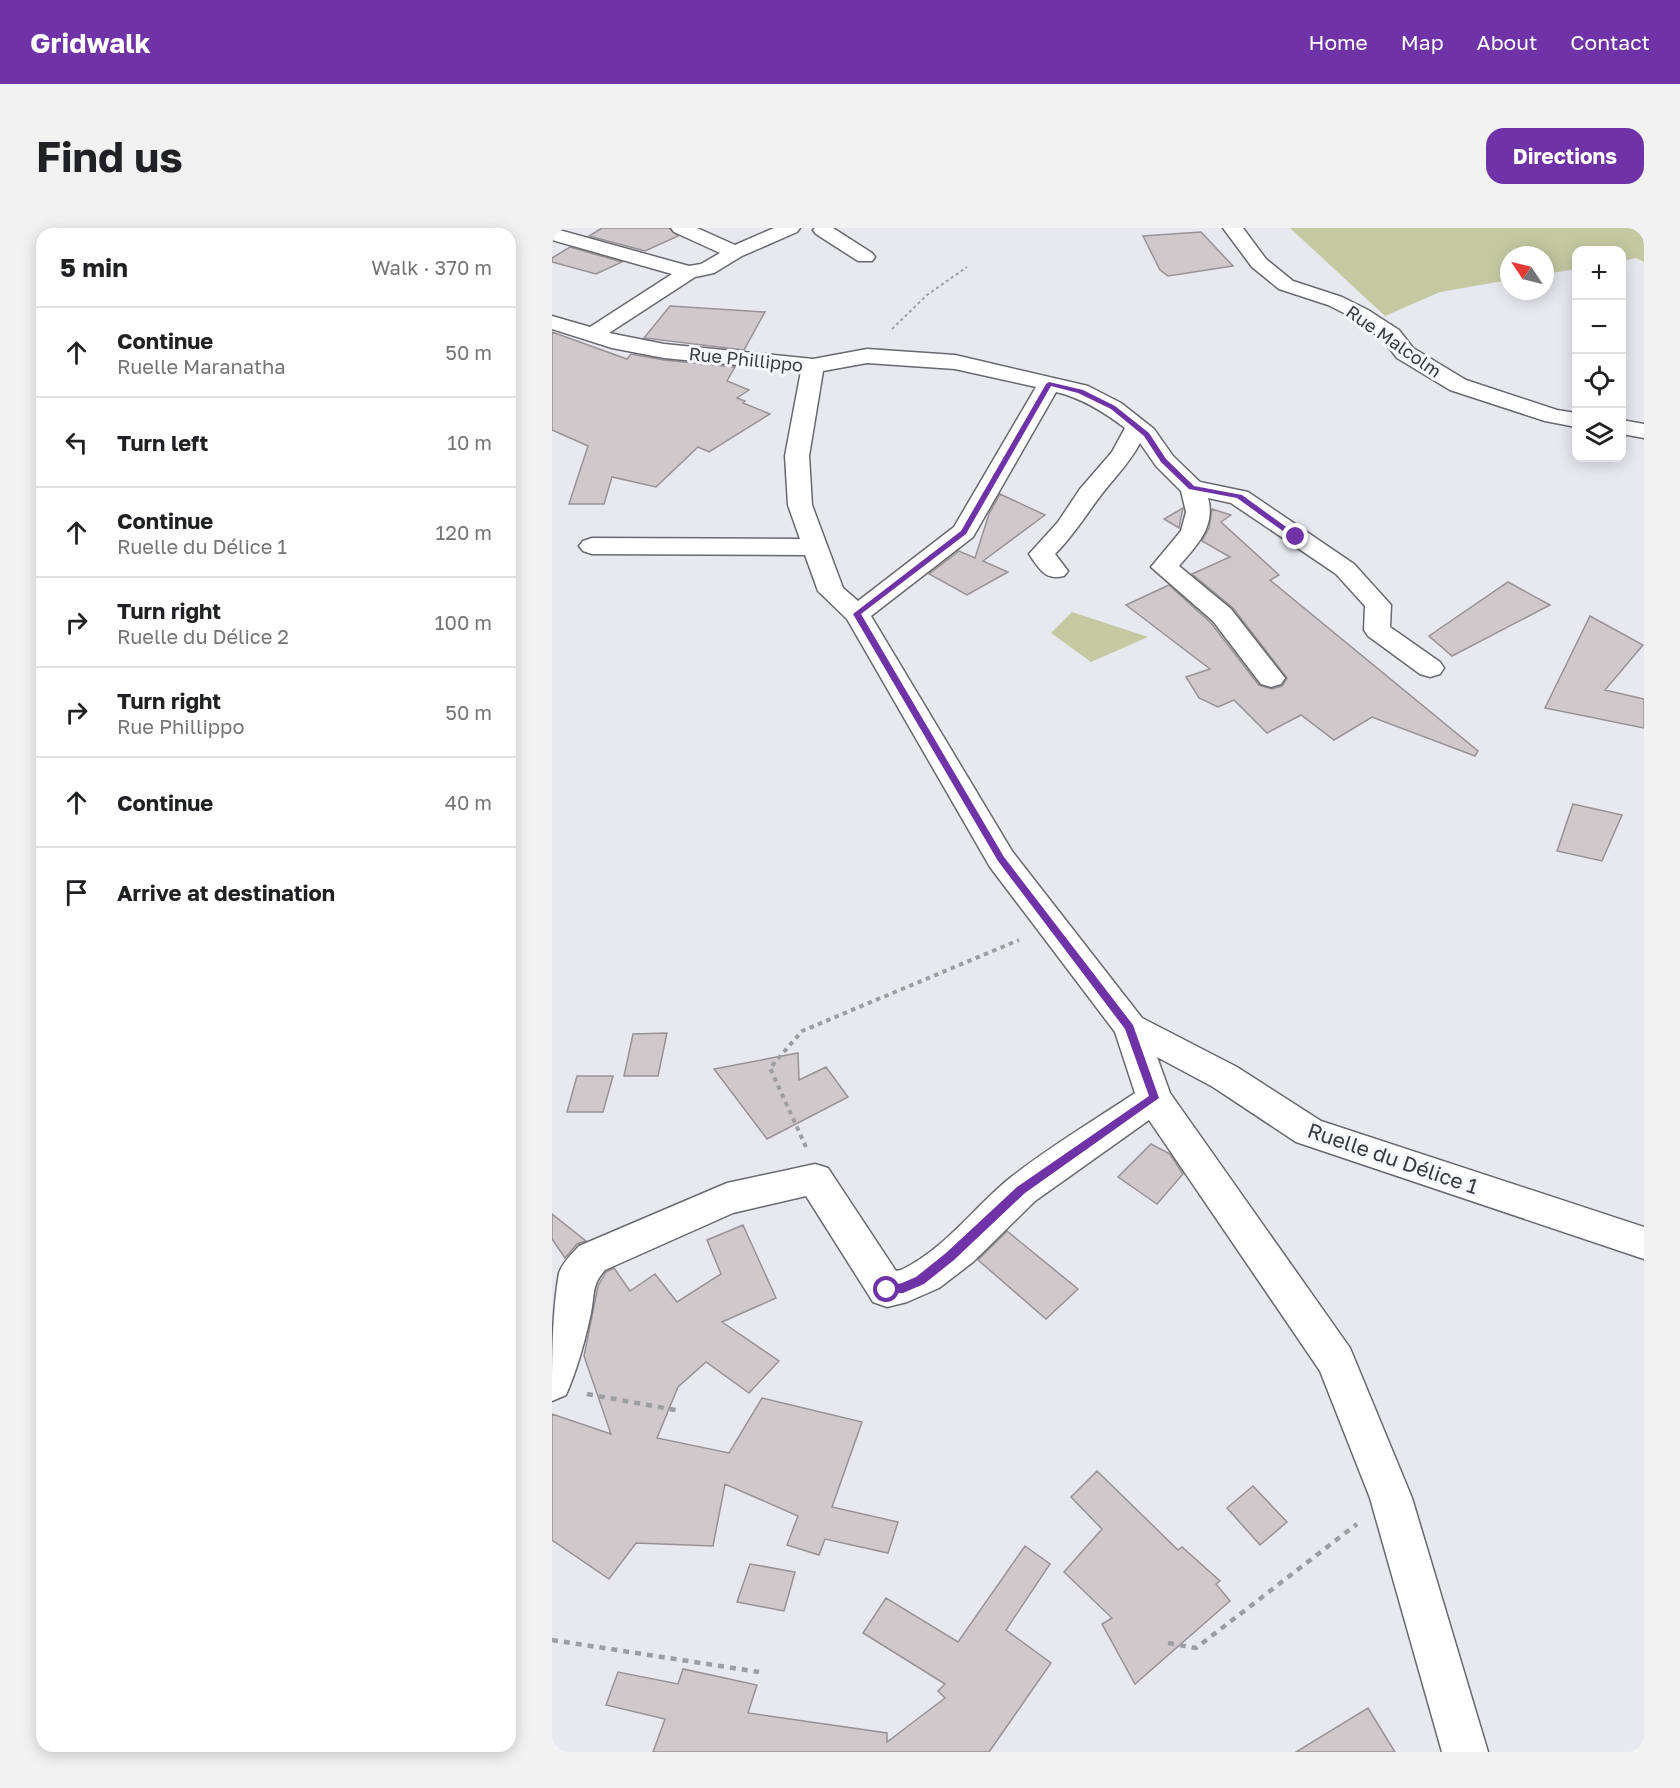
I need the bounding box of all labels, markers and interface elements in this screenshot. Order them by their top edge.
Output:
text: Gridwalk [30,26,151,59]
text: Home [1308,29,1368,55]
text: Map [1401,29,1444,55]
text: About [1477,29,1537,55]
text: Contact [1570,29,1650,55]
button: Directions [1486,128,1644,184]
text: Find us [36,131,183,181]
north arrow [1500,246,1554,300]
map controls [1572,246,1626,462]
button: + [1572,246,1626,300]
text: 5 min [60,252,128,283]
text: Walk · 370 m [371,255,492,279]
street label: Rue Malcolm [1342,300,1446,382]
button: − [1572,300,1626,354]
text: Continue [117,327,213,354]
icon: ahead [60,336,93,369]
text: 50 m [445,340,492,364]
street label: Rue Phillippo [688,342,804,376]
text: Ruelle Maranatha [117,354,286,378]
button: locate [1572,354,1626,408]
button: layers [1572,408,1626,462]
icon: left [60,426,93,459]
text: Turn left [117,429,208,456]
text: 10 m [447,430,492,454]
text: Continue [117,507,213,534]
icon: ahead [60,516,93,549]
text: 120 m [436,520,492,544]
route end [1282,523,1308,549]
text: Ruelle du Délice 1 [117,534,287,558]
text: Turn right [117,597,221,624]
icon: right [60,606,93,639]
text: 100 m [435,610,492,634]
text: Ruelle du Délice 2 [117,624,289,648]
text: Turn right [117,687,221,714]
icon: right [60,696,93,729]
text: 50 m [445,700,492,724]
text: Rue Phillippo [117,714,244,738]
icon: ahead [60,786,93,819]
text: Continue [117,789,213,816]
text: 40 m [445,790,492,814]
icon: arrive [60,876,93,909]
text: Arrive at destination [117,879,335,906]
street label: Ruelle du Délice 1 [1304,1117,1482,1199]
route start [873,1276,899,1302]

